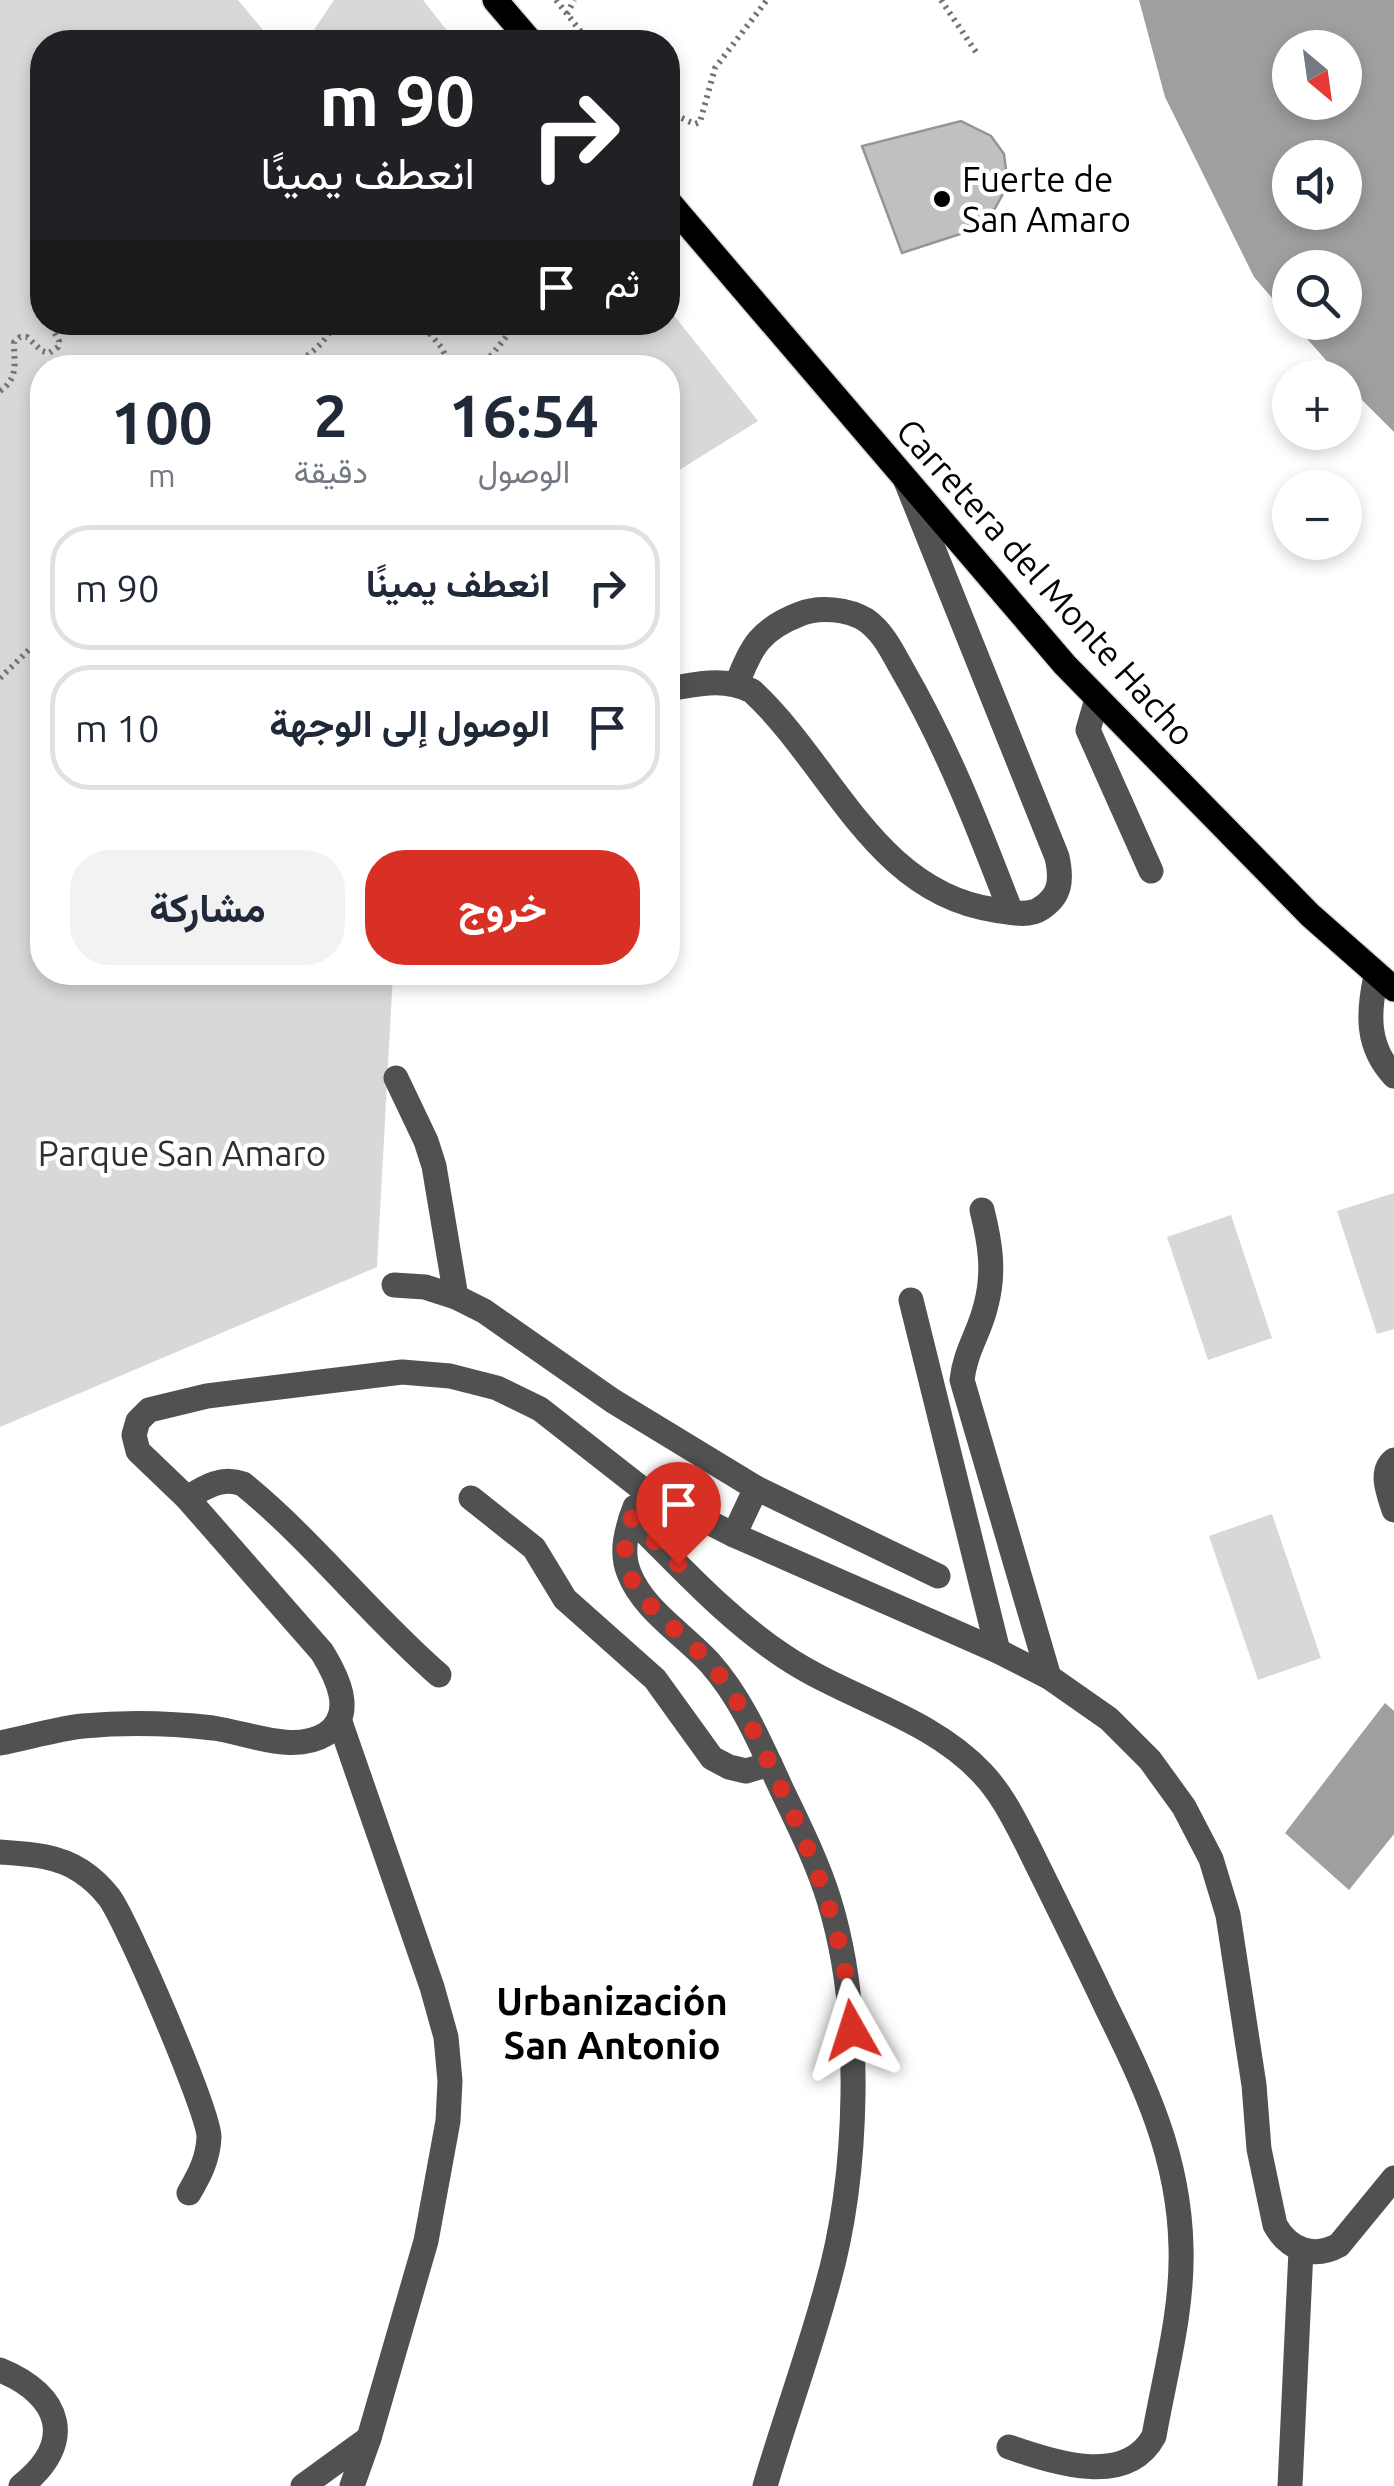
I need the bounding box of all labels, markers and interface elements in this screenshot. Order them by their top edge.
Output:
north arrow [1272,30,1362,120]
map controls [1272,30,1362,560]
text: 90 m [319,61,475,139]
icon: right [510,70,640,200]
button: sound [1272,140,1362,230]
text: انعطف يمينًا [260,147,475,198]
place label: Fuerte de San Amaro [962,159,1131,239]
marker: Fuerte de San Amaro [931,188,953,210]
button: search [1272,250,1362,340]
icon: arrive [529,260,584,315]
text: ثم [604,262,640,304]
button: + [1272,360,1362,450]
text: 2 [314,381,348,448]
text: 16:54 [449,381,599,448]
text: 100 [111,388,213,455]
street label: Carretera del Monte Hacho [889,411,1203,753]
text: دقيقة [294,453,368,489]
text: الوصول [478,453,570,489]
text: m [148,457,176,493]
button: − [1272,470,1362,560]
icon: right [580,560,635,615]
text: انعطف يمينًا [366,562,550,604]
text: 90 m [75,567,159,609]
icon: arrive [580,700,635,755]
text: الوصول إلى الوجهة [269,702,550,744]
text: 10 m [75,707,159,749]
button: مشاركة [70,850,345,965]
button: خروج [365,850,640,965]
park label: Parque San Amaro [38,1133,326,1173]
pin [636,1462,721,1565]
icon: arrive [651,1477,706,1532]
position arrow [800,1978,904,2082]
district label: Urbanización San Antonio [496,1980,728,2066]

